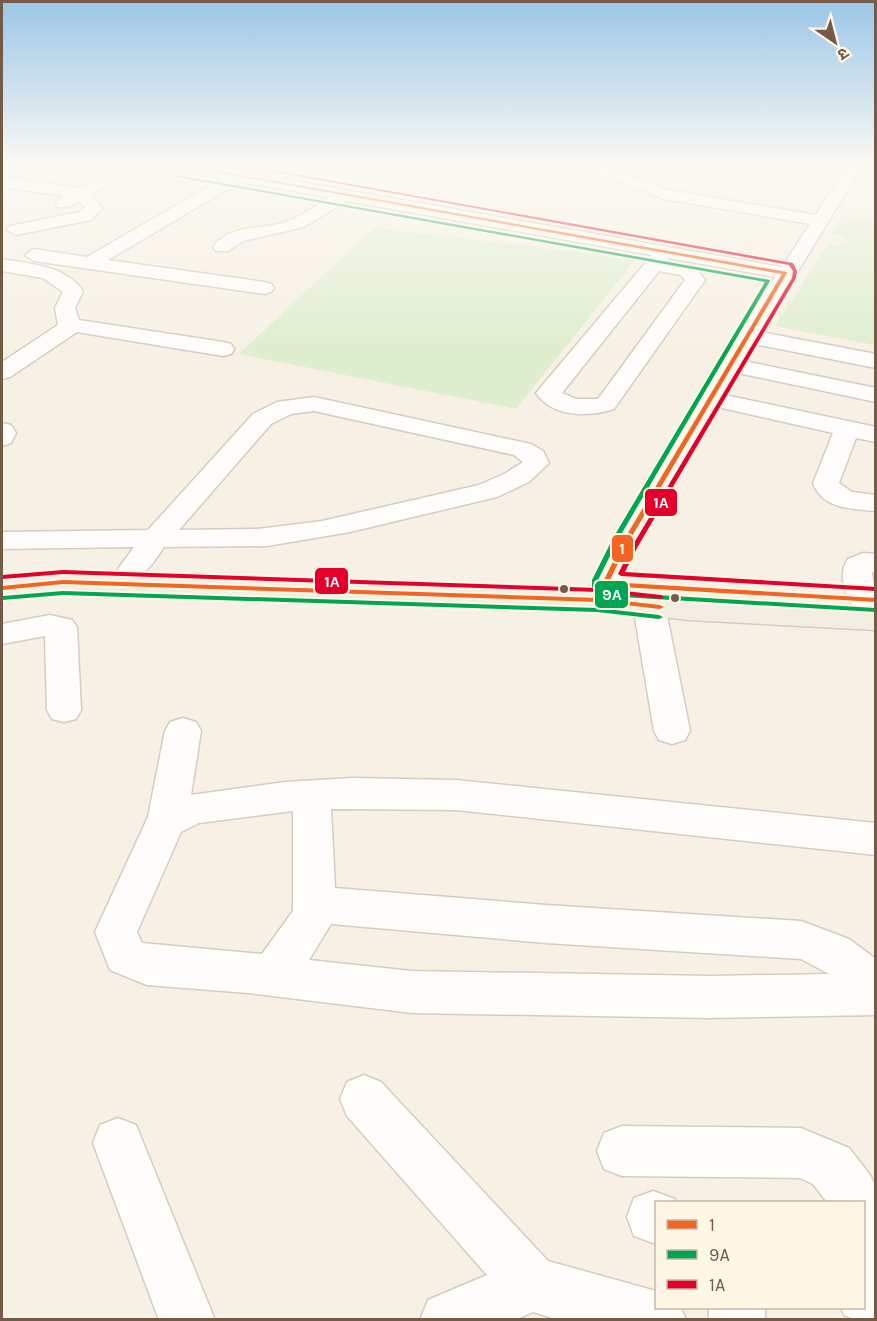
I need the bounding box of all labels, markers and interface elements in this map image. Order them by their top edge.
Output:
north arrow [805,12,865,72]
text: उ [834,43,853,65]
line badge: 1A [644,488,678,517]
text: 1A [653,493,669,512]
line badge: 1 [611,534,634,563]
text: 1 [619,539,625,558]
line badge: 1A [314,567,349,595]
text: 1A [324,572,340,591]
line badge: 9A [594,580,629,609]
unlabelled marker [558,583,570,595]
text: 9A [602,585,622,604]
unlabelled marker [669,592,681,604]
legend [655,1201,865,1309]
text: 1 [709,1214,715,1236]
text: 9A [709,1244,730,1266]
text: 1A [709,1274,725,1296]

